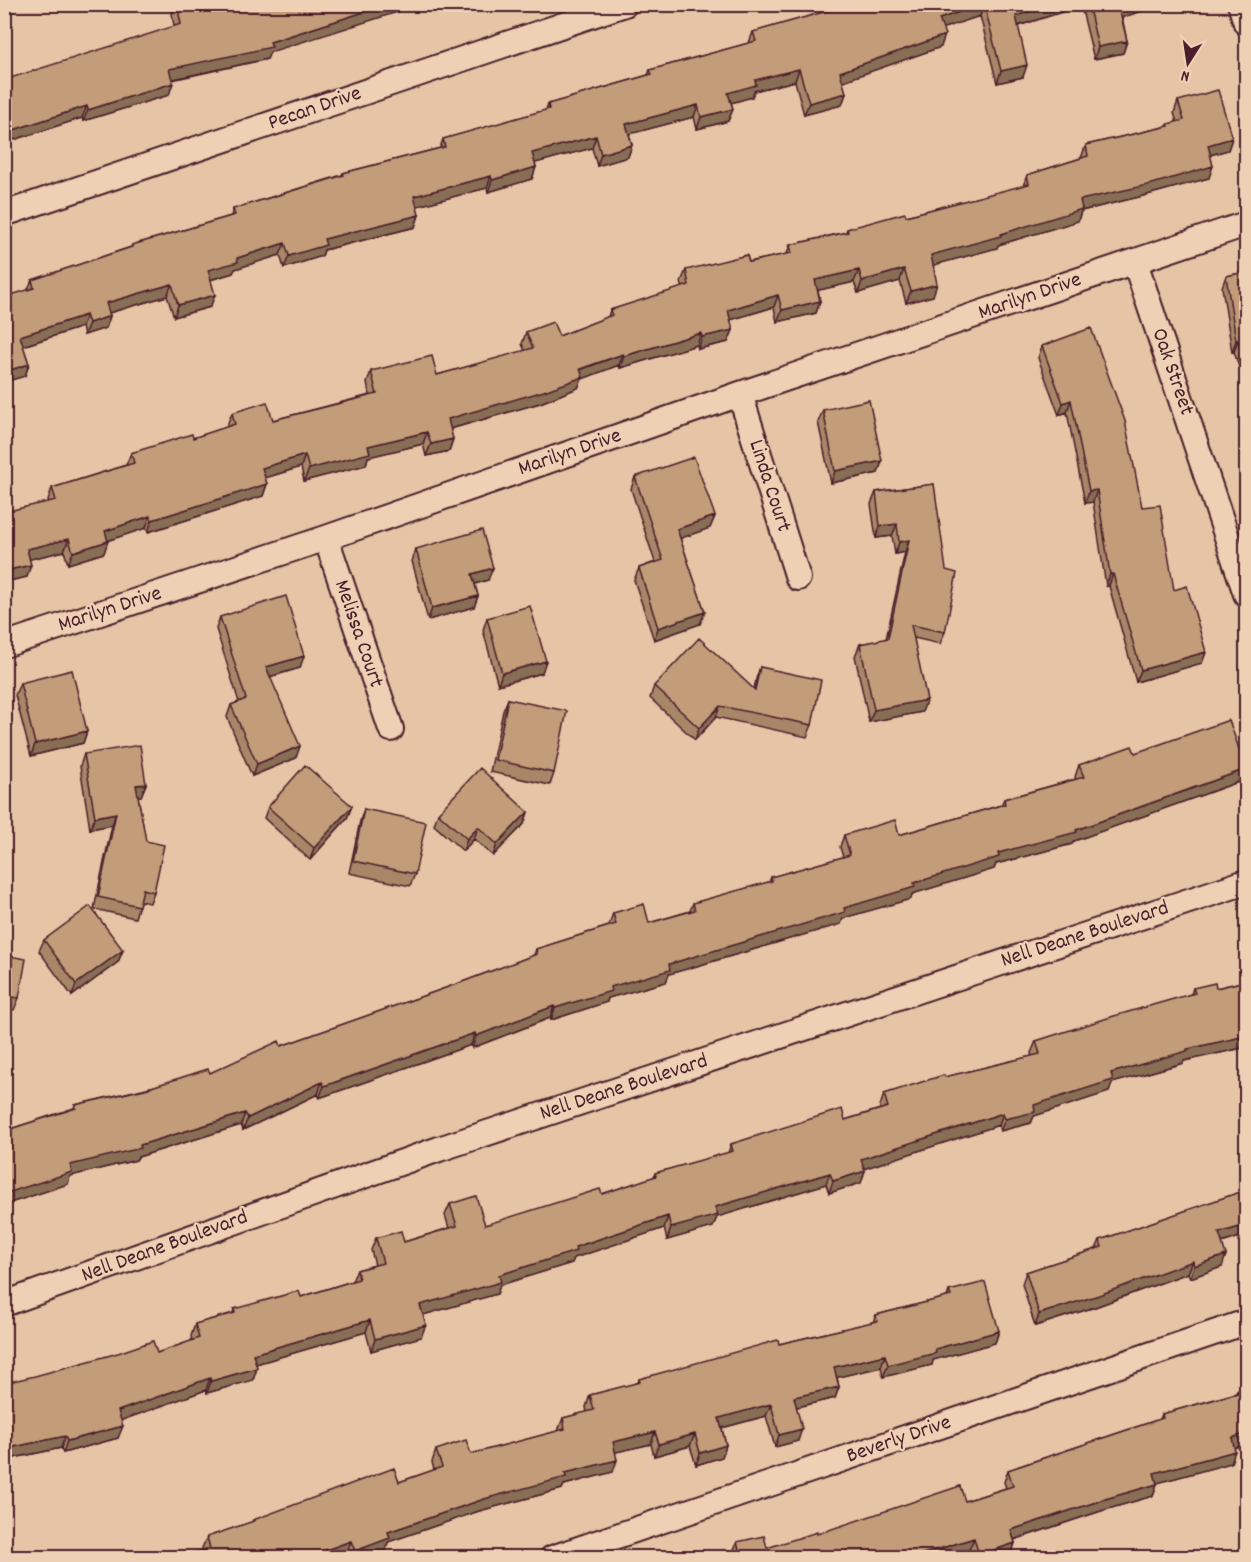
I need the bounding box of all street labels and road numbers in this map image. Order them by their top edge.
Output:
street label: Pecan Drive [264,79,366,139]
street label: Marilyn Drive [974,265,1086,329]
street label: Oak Street [1143,324,1201,420]
street label: Marilyn Drive [514,421,626,485]
street label: Linda Court [740,436,798,536]
street label: Melissa Court [325,576,391,692]
street label: Marilyn Drive [54,579,166,641]
street label: Nell Deane Boulevard [997,893,1173,977]
street label: Nell Deane Boulevard [536,1046,712,1130]
street label: Nell Deane Boulevard [78,1203,252,1291]
street label: Beverly Drive [843,1408,955,1472]

